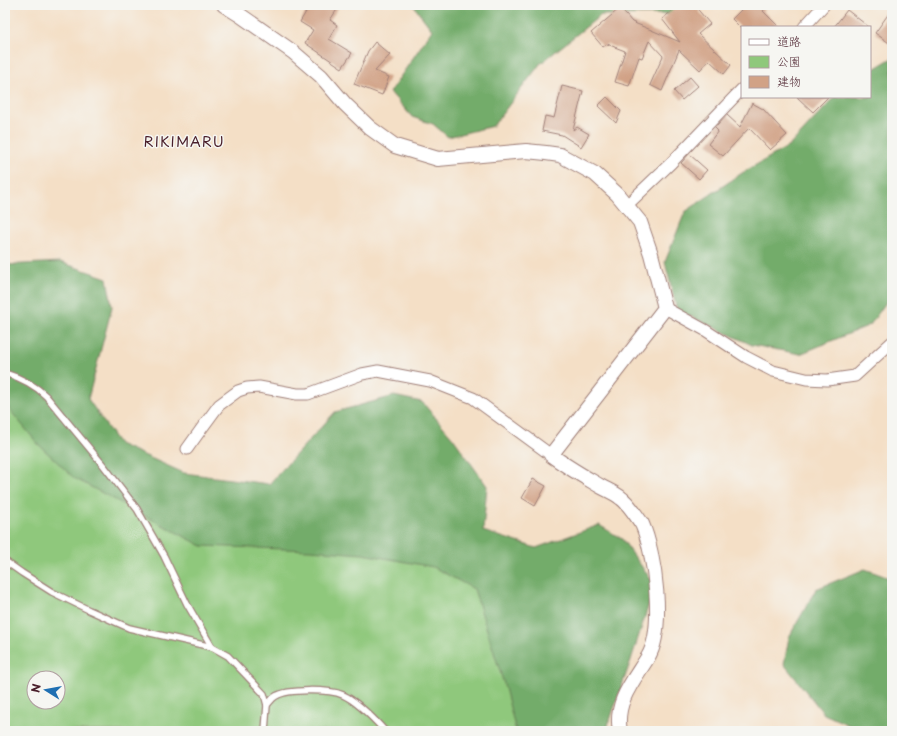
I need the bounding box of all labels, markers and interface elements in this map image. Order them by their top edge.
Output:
legend [741,26,871,98]
text: 道路 [777,32,801,50]
text: 公園 [777,52,801,70]
text: 建物 [777,72,801,90]
district label: RIKIMARU [143,131,225,152]
north arrow [26,670,66,710]
text: N [27,682,45,694]

